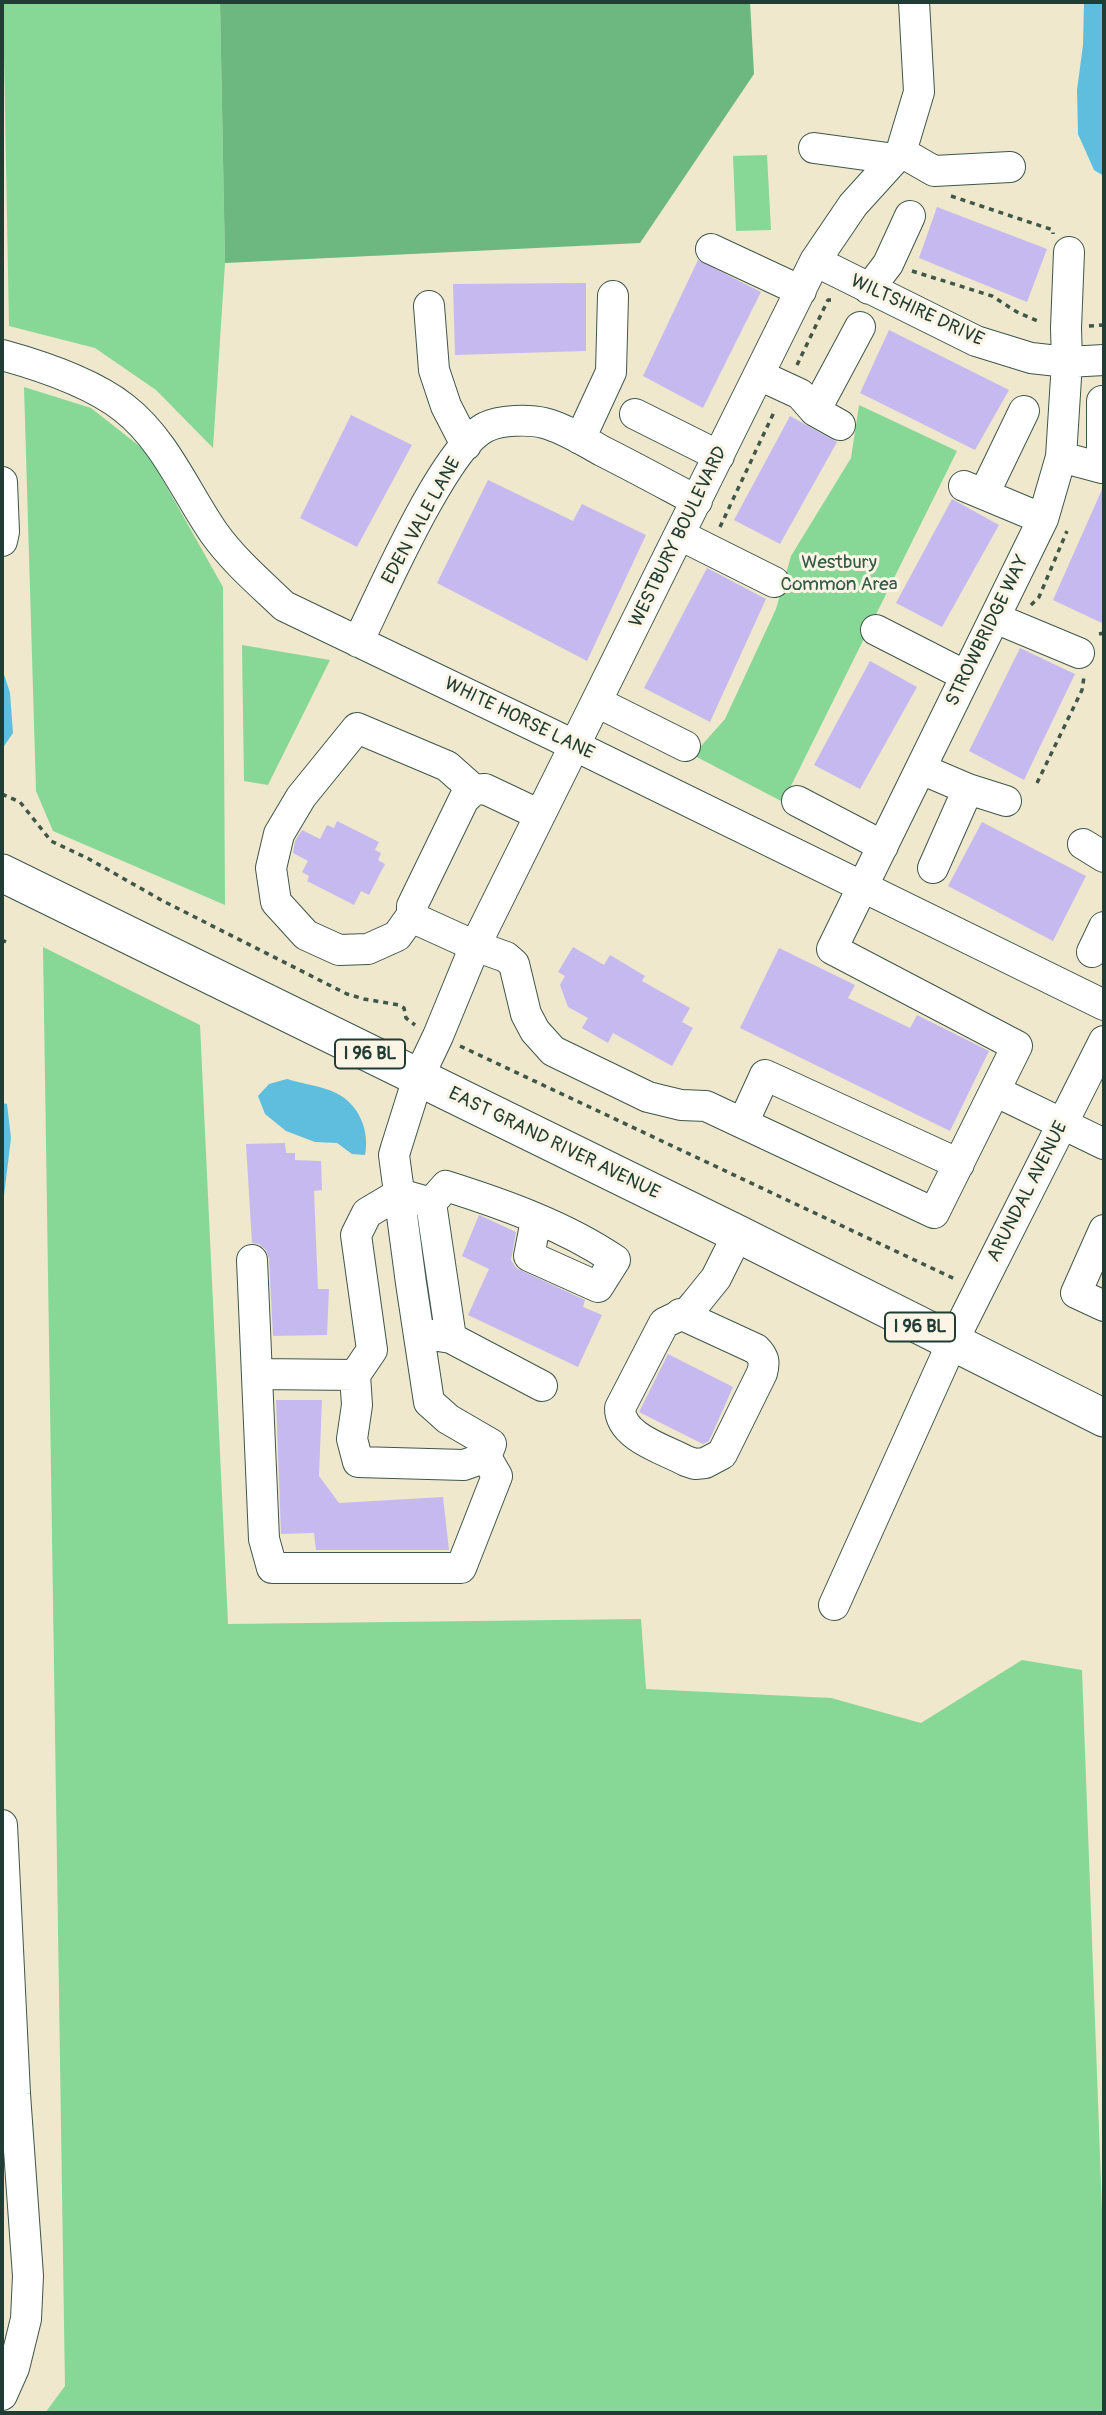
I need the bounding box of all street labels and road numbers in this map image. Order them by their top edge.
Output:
street label: WILTSHIRE DRIVE [847,270,987,352]
street label: WESTBURY BOULEVARD [625,443,733,631]
street label: EDEN VALE LANE [378,453,466,589]
street label: STROWBRIDGE WAY [942,552,1034,710]
street label: WHITE HORSE LANE [440,673,598,765]
road number: I 96 BL [335,1040,405,1069]
street label: EAST GRAND RIVER AVENUE [445,1083,663,1205]
street label: ARUNDAL AVENUE [983,1118,1073,1266]
road number: I 96 BL [885,1312,955,1342]

